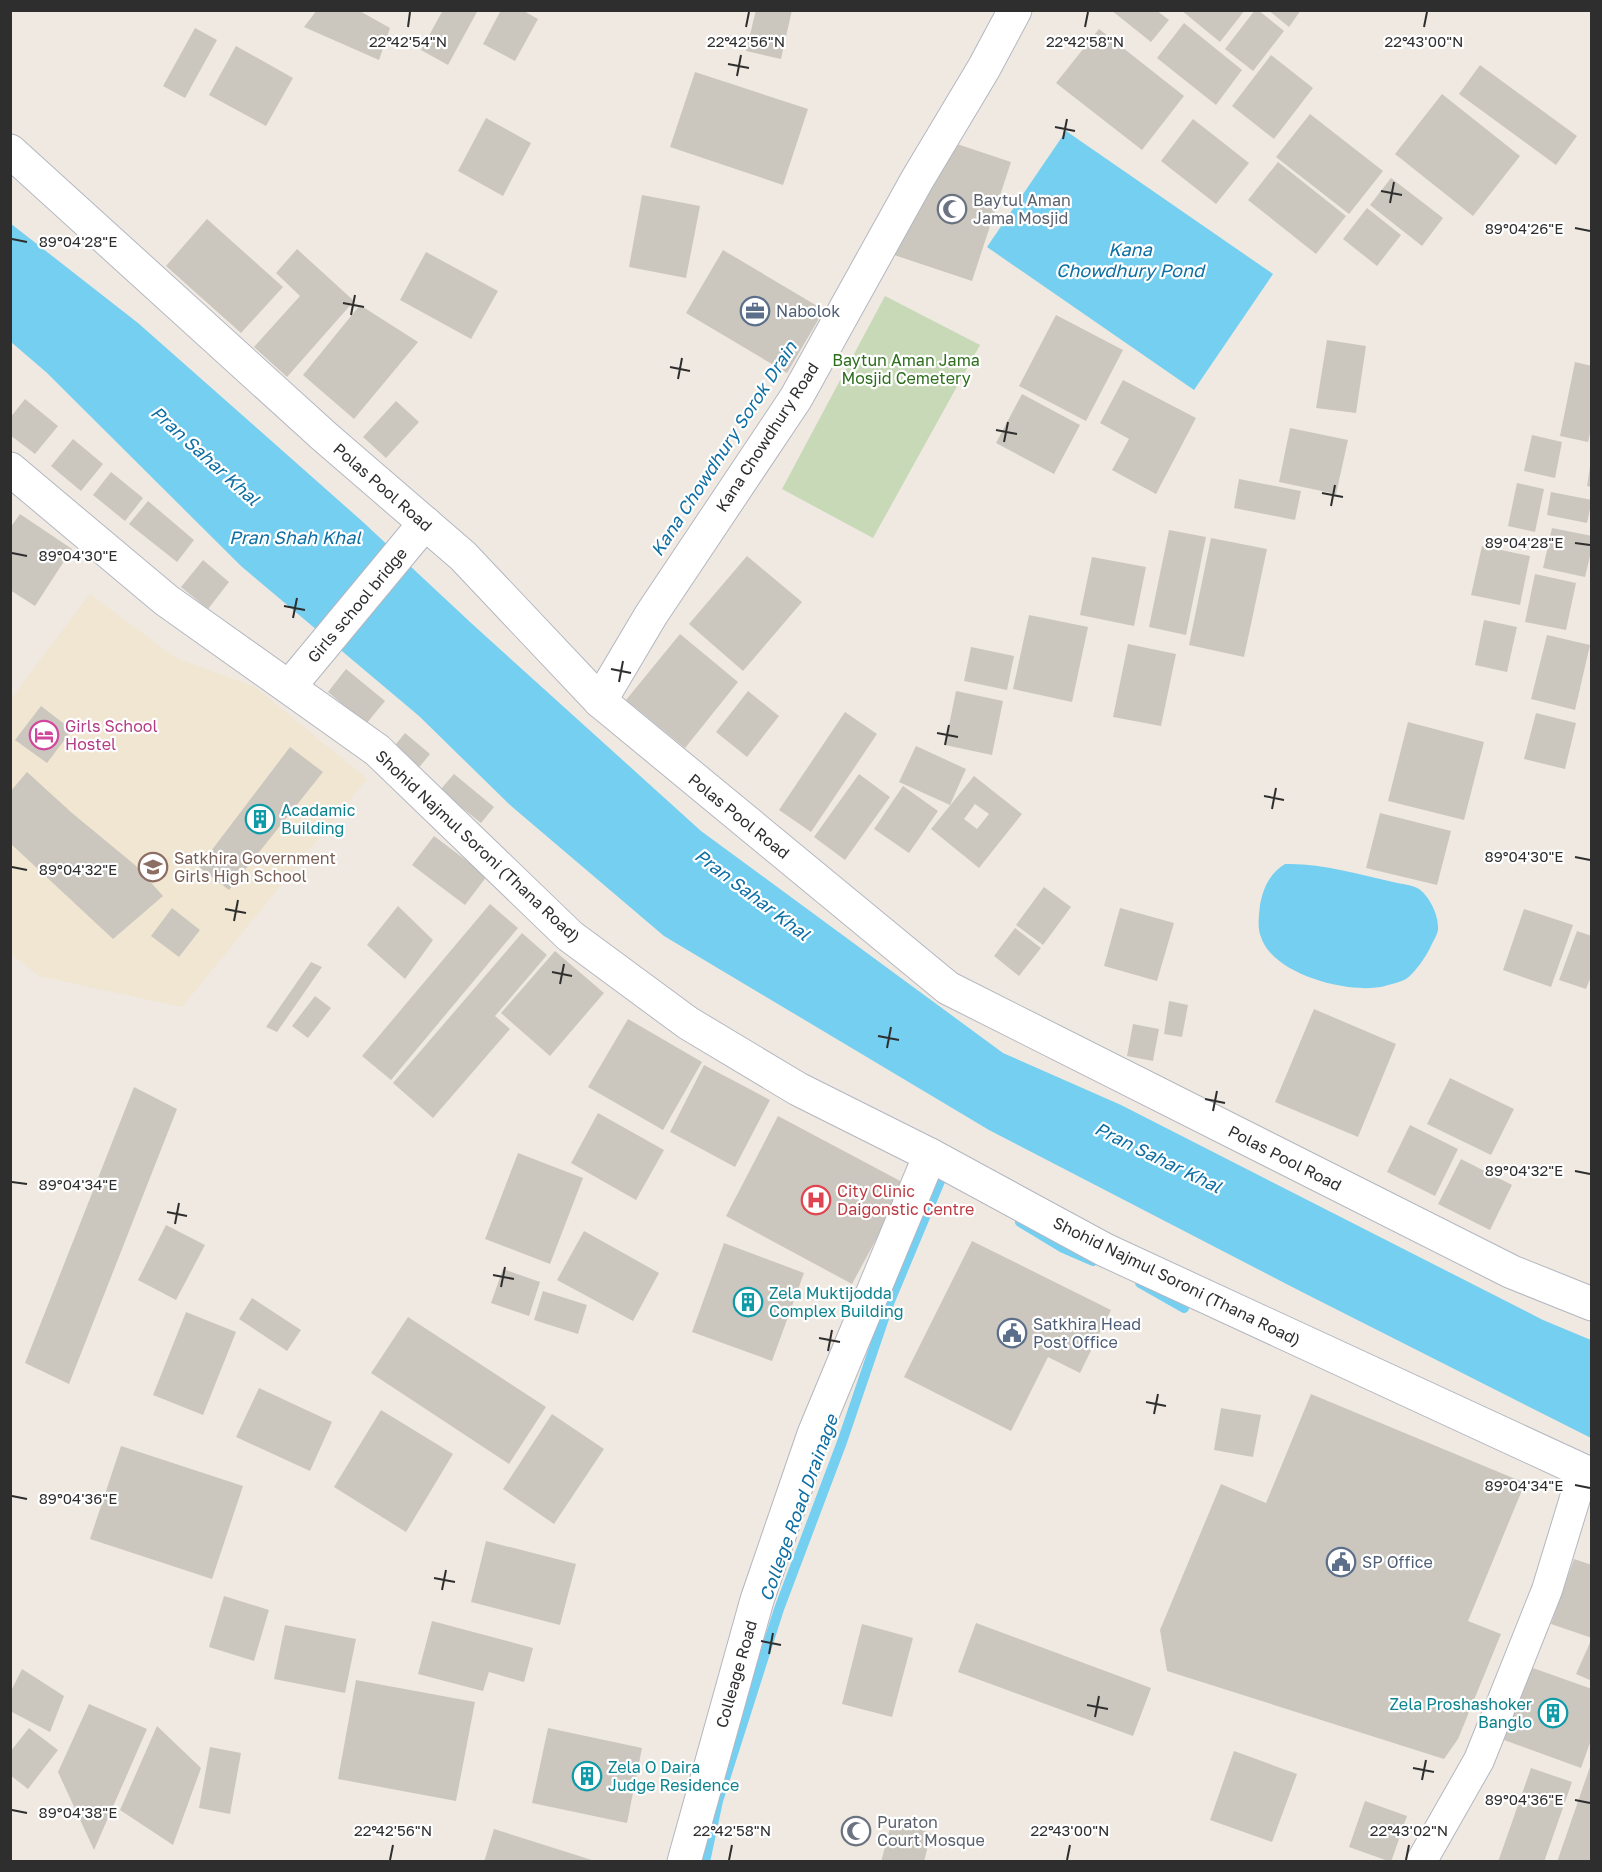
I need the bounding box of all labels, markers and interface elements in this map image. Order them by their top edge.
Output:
text: 22°42'54"N [369,32,447,50]
text: 22°42'56"N [707,32,785,50]
text: 22°42'58"N [1046,32,1124,50]
text: 22°43'00"N [1385,32,1463,50]
place label: Baytul Aman Jama Mosjid [973,190,1071,228]
mosque icon: Baytul Aman Jama Mosjid [936,193,968,225]
text: 89°04'26"E [1485,219,1563,237]
text: 89°04'28"E [39,232,117,250]
water label: Kana Chowdhury Pond [1056,238,1206,281]
office icon: Nabolok [739,295,771,327]
place label: Nabolok [776,301,840,321]
water label: Kana Chowdhury Sorok Drain [645,336,801,560]
park label: Baytun Aman Jama Mosjid Cemetery [832,350,980,388]
street label: Kana Chowdhury Road [711,359,823,515]
water label: Pran Sahar Khal [147,401,265,511]
street label: Polas Pool Road [329,439,437,535]
water label: Pran Shah Khal [229,526,362,548]
text: 89°04'28"E [1485,533,1563,551]
street label: Girls school bridge [303,543,411,667]
text: 89°04'30"E [39,546,117,564]
place label: Girls School Hostel [65,716,158,754]
hotel icon: Girls School Hostel [28,719,60,751]
street label: Shohid Najmul Soroni (Thana Road) [371,746,585,946]
street label: Polas Pool Road [684,769,794,863]
place label: Acadamic Building [281,800,356,838]
building icon: Acadamic Building [244,803,276,835]
water label: Pran Sahar Khal [691,844,815,945]
text: 89°04'30"E [1485,847,1563,865]
place label: Satkhira Government Girls High School [174,848,336,886]
school or university icon: Satkhira Government Girls High School [137,851,169,883]
text: 89°04'32"E [39,860,117,878]
water label: Pran Sahar Khal [1091,1117,1226,1198]
street label: Polas Pool Road [1225,1121,1345,1195]
text: 89°04'32"E [1485,1161,1563,1179]
text: 89°04'34"E [39,1175,117,1193]
place label: City Clinic Daigonstic Centre [837,1181,974,1219]
hospital icon: City Clinic Daigonstic Centre [800,1184,832,1216]
street label: Shohid Najmul Soroni (Thana Road) [1050,1212,1304,1350]
place label: Zela Muktijodda Complex Building [769,1283,904,1321]
building icon: Zela Muktijodda Complex Building [732,1286,764,1318]
place label: Satkhira Head Post Office [1033,1314,1141,1352]
public building icon: Satkhira Head Post Office [996,1317,1028,1349]
water label: College Road Drainage [754,1410,843,1604]
text: 89°04'34"E [1485,1476,1563,1494]
text: 89°04'36"E [39,1489,117,1507]
public building icon: SP Office [1325,1546,1357,1578]
place label: SP Office [1362,1552,1433,1572]
street label: Colleage Road [711,1618,761,1730]
place label: Zela Proshashoker Banglo [1390,1694,1532,1732]
building icon: Zela Proshashoker Banglo [1537,1697,1569,1729]
place label: Zela O Daira Judge Residence [608,1757,739,1795]
building icon: Zela O Daira Judge Residence [571,1760,603,1792]
text: 89°04'36"E [1485,1790,1563,1808]
text: 89°04'38"E [39,1803,117,1821]
place label: Puraton Court Mosque [877,1812,985,1850]
mosque icon: Puraton Court Mosque [840,1815,872,1847]
text: 22°42'56"N [354,1821,432,1839]
text: 22°42'58"N [693,1821,771,1839]
text: 22°43'00"N [1031,1821,1109,1839]
text: 22°43'02"N [1370,1821,1448,1839]

